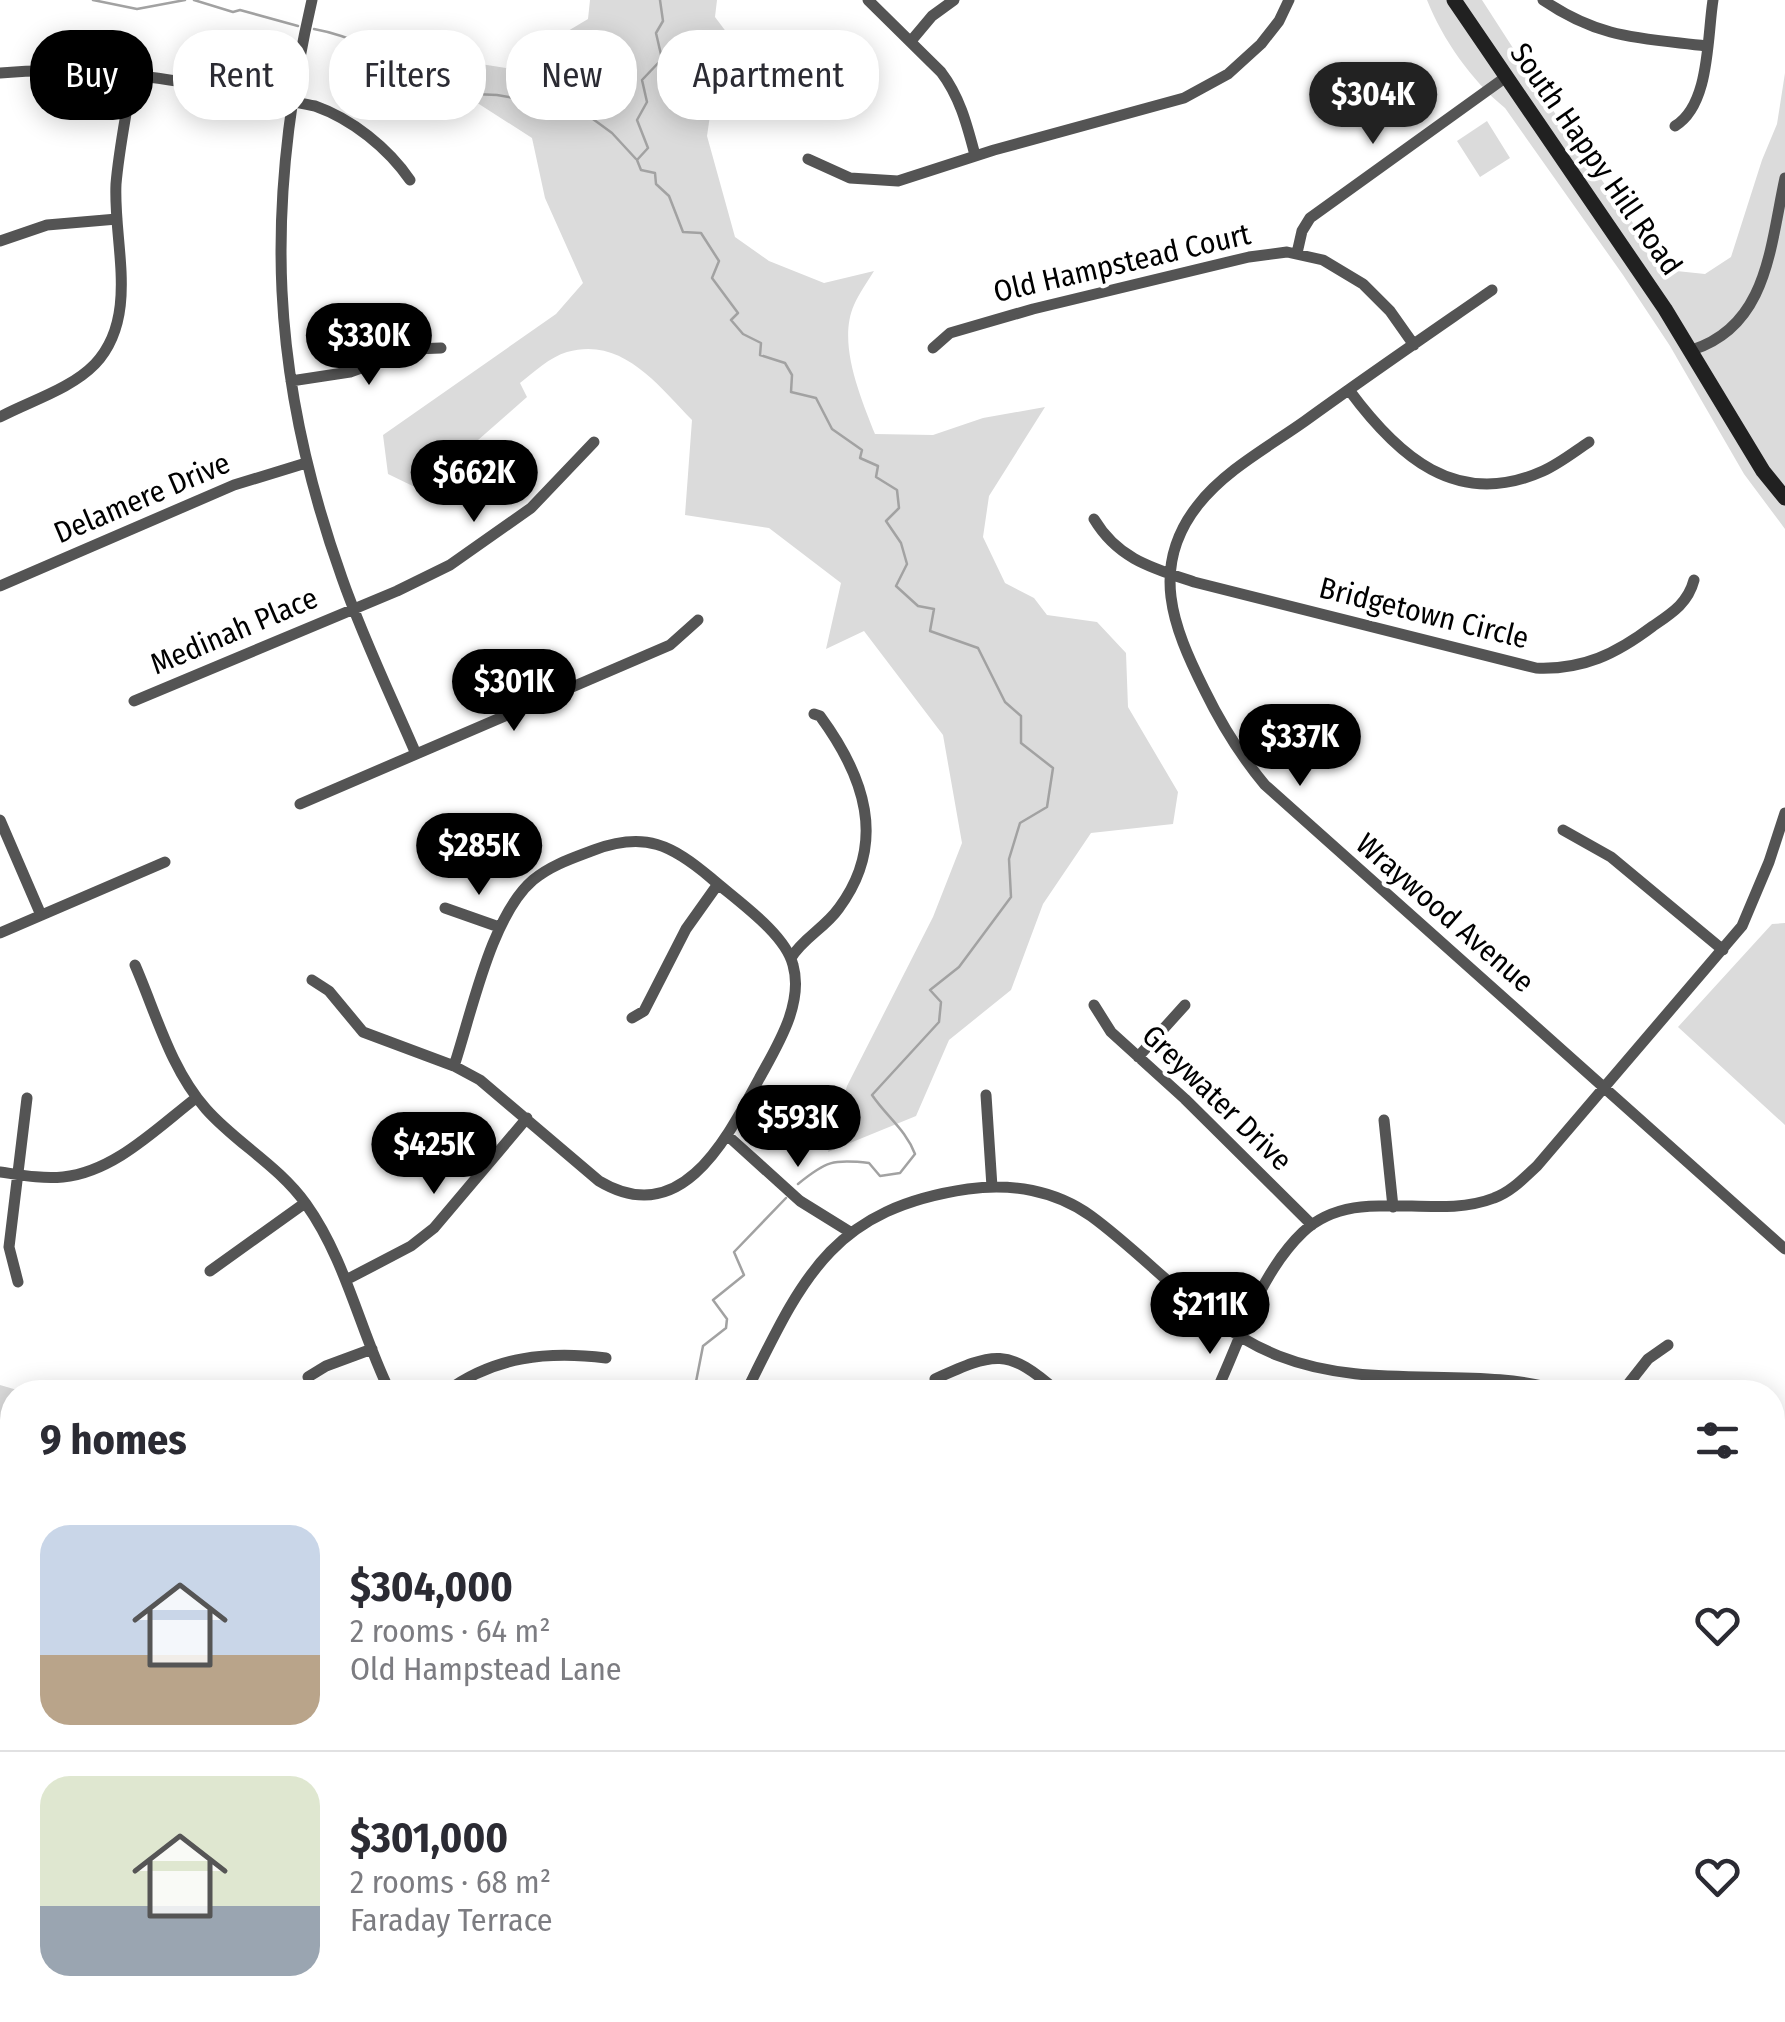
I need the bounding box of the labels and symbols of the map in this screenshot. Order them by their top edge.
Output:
street label: South Happy Hill Road [1502,36,1690,282]
pin: $304K [1303,62,1443,147]
street label: Old Hampstead Court [990,216,1254,310]
pin: $330K [299,303,439,388]
pin: $662K [404,440,544,525]
street label: Delamere Drive [49,445,235,551]
street label: Bridgetown Circle [1316,570,1532,656]
street label: Medinah Place [145,580,323,682]
pin: $301K [444,649,584,734]
pin: $337K [1230,704,1370,789]
pin: $285K [409,813,549,898]
street label: Wraywood Avenue [1349,826,1541,1000]
street label: Greywater Drive [1135,1018,1299,1178]
pin: $593K [728,1085,868,1170]
pin: $425K [364,1112,504,1197]
pin: $211K [1140,1272,1280,1357]

